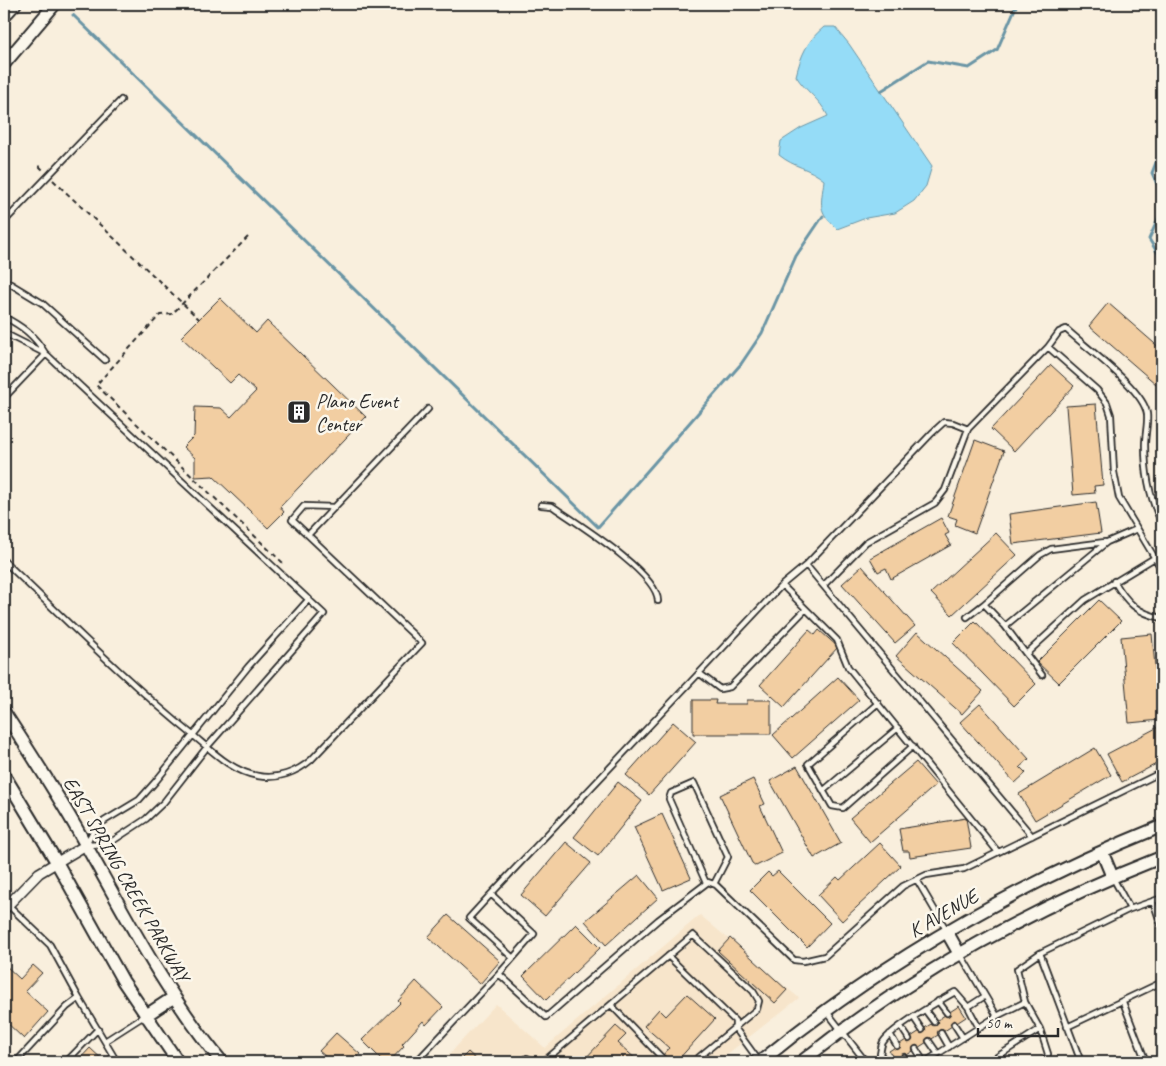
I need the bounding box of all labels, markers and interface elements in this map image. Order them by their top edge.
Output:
place label: Plano Event Center [316,389,400,437]
building icon: Plano Event Center [286,399,312,425]
street label: EAST SPRING CREEK PARKWAY [58,772,197,989]
street label: K AVENUE [904,882,984,943]
scale bar [978,1006,1058,1038]
text: 50 m [986,1014,1013,1033]

